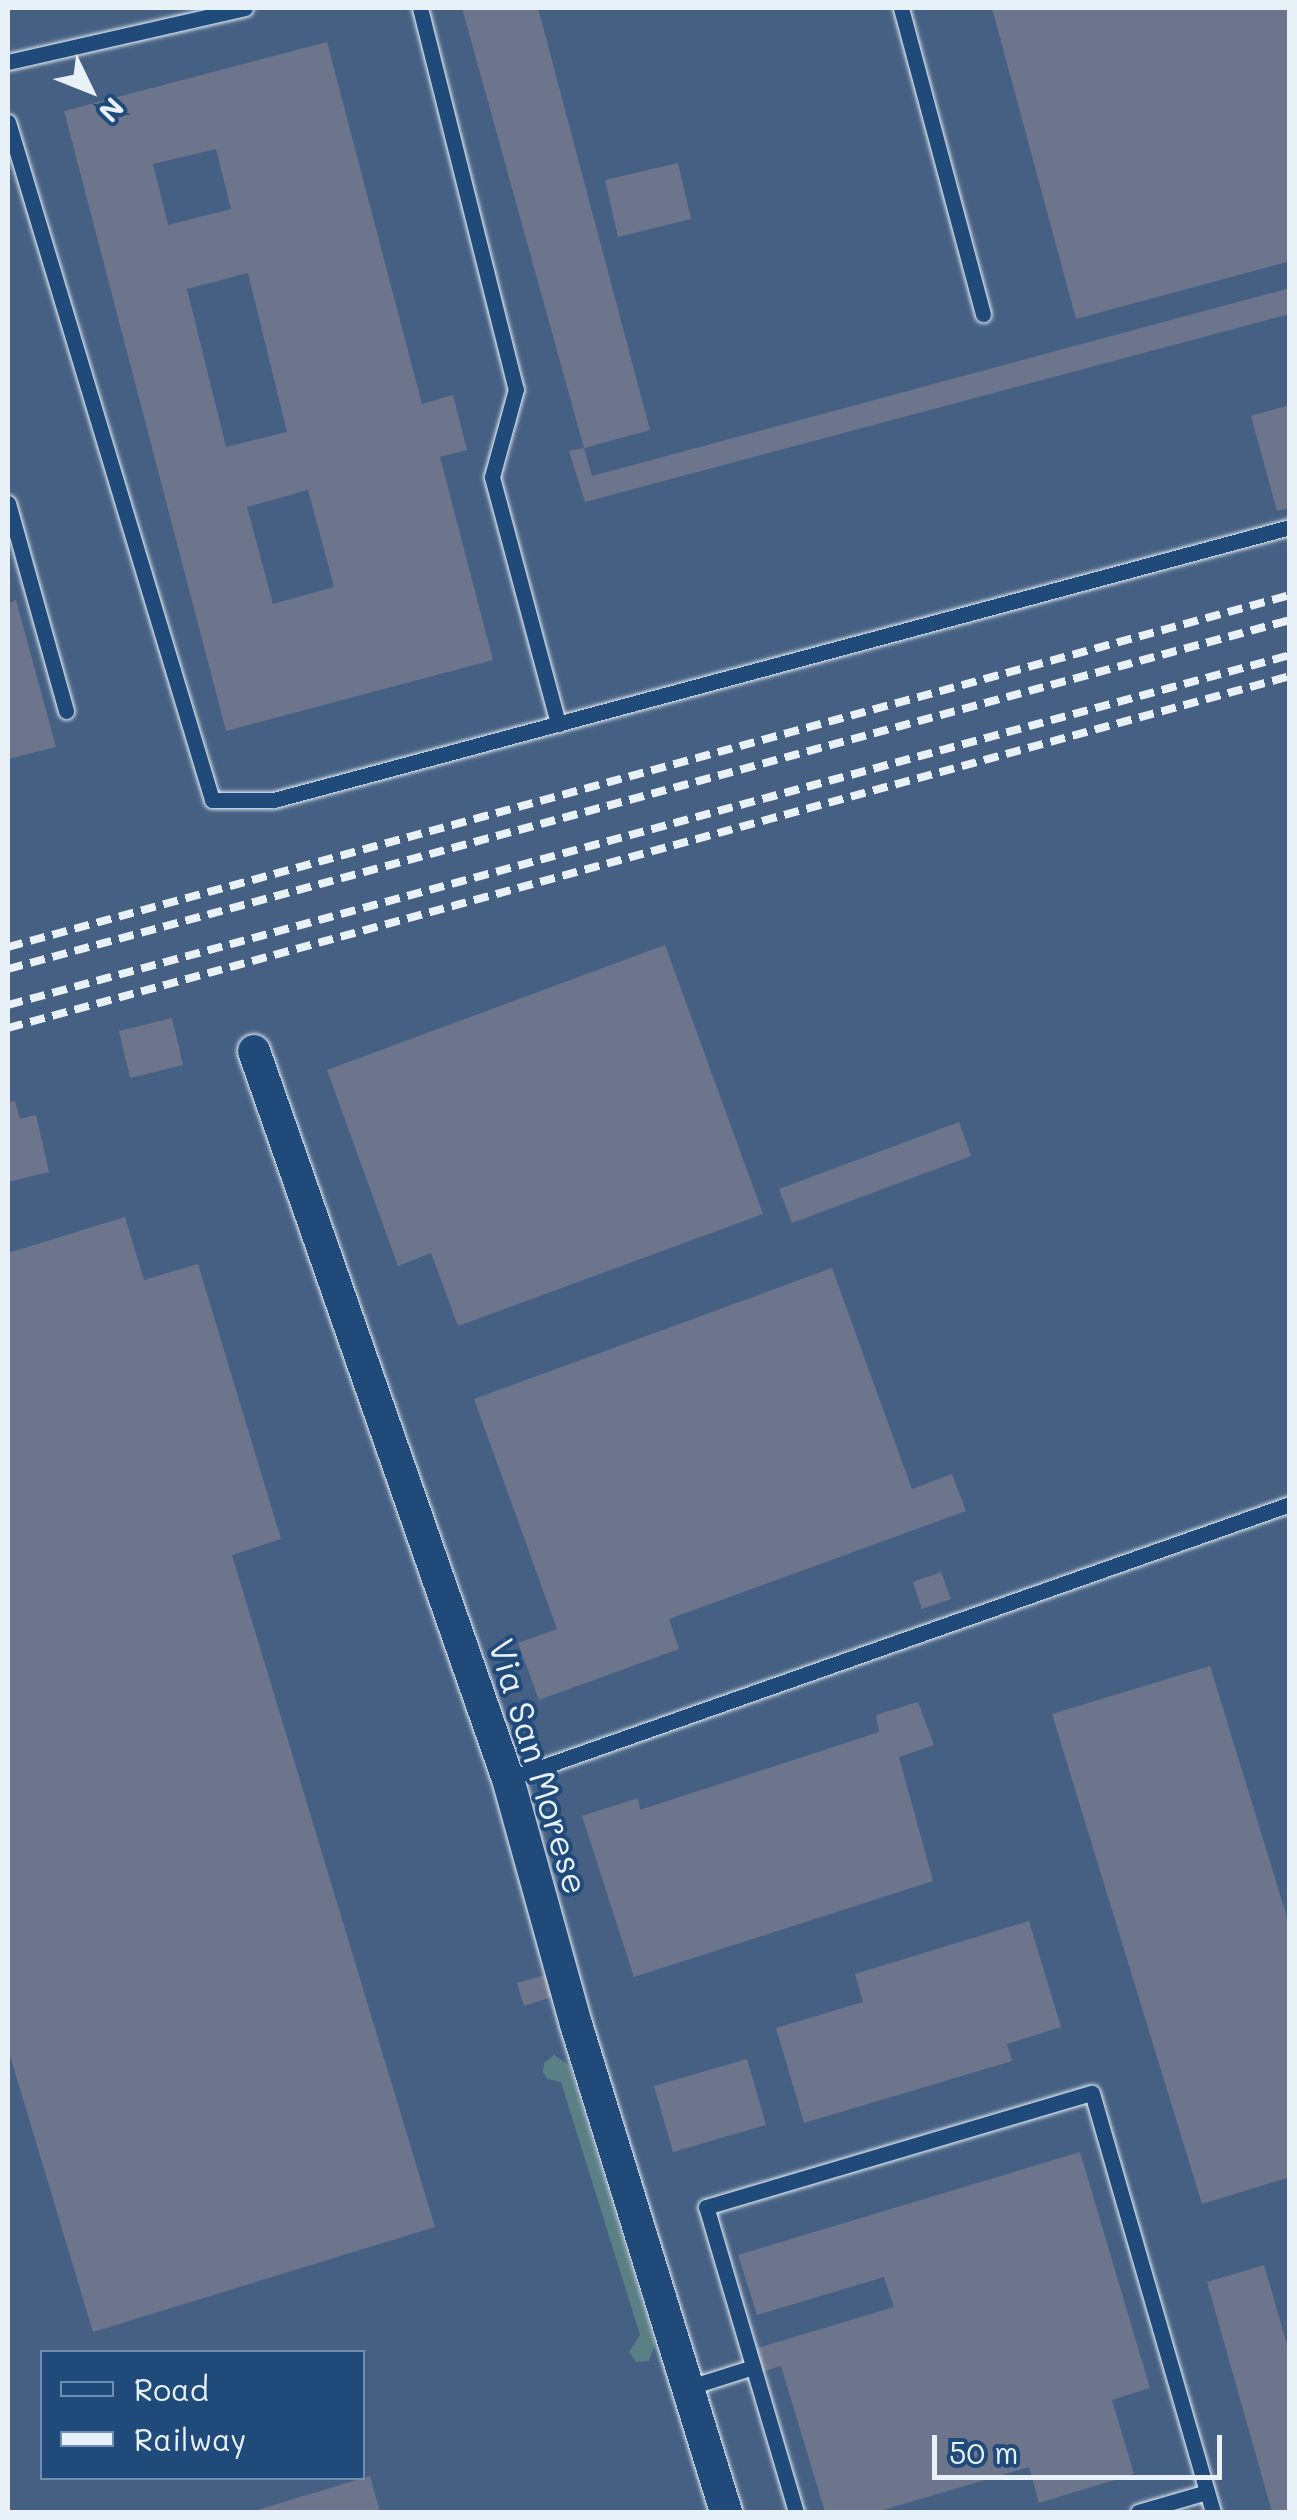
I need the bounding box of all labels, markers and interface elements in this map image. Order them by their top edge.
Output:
north arrow [40,40,140,140]
text: N [92,90,132,131]
street label: Via San Morese [481,1633,599,1899]
legend [40,2350,365,2480]
text: Road [134,2369,209,2409]
scale bar [937,2415,1227,2477]
text: Railway [134,2419,246,2459]
text: 50 m [949,2432,1019,2472]

